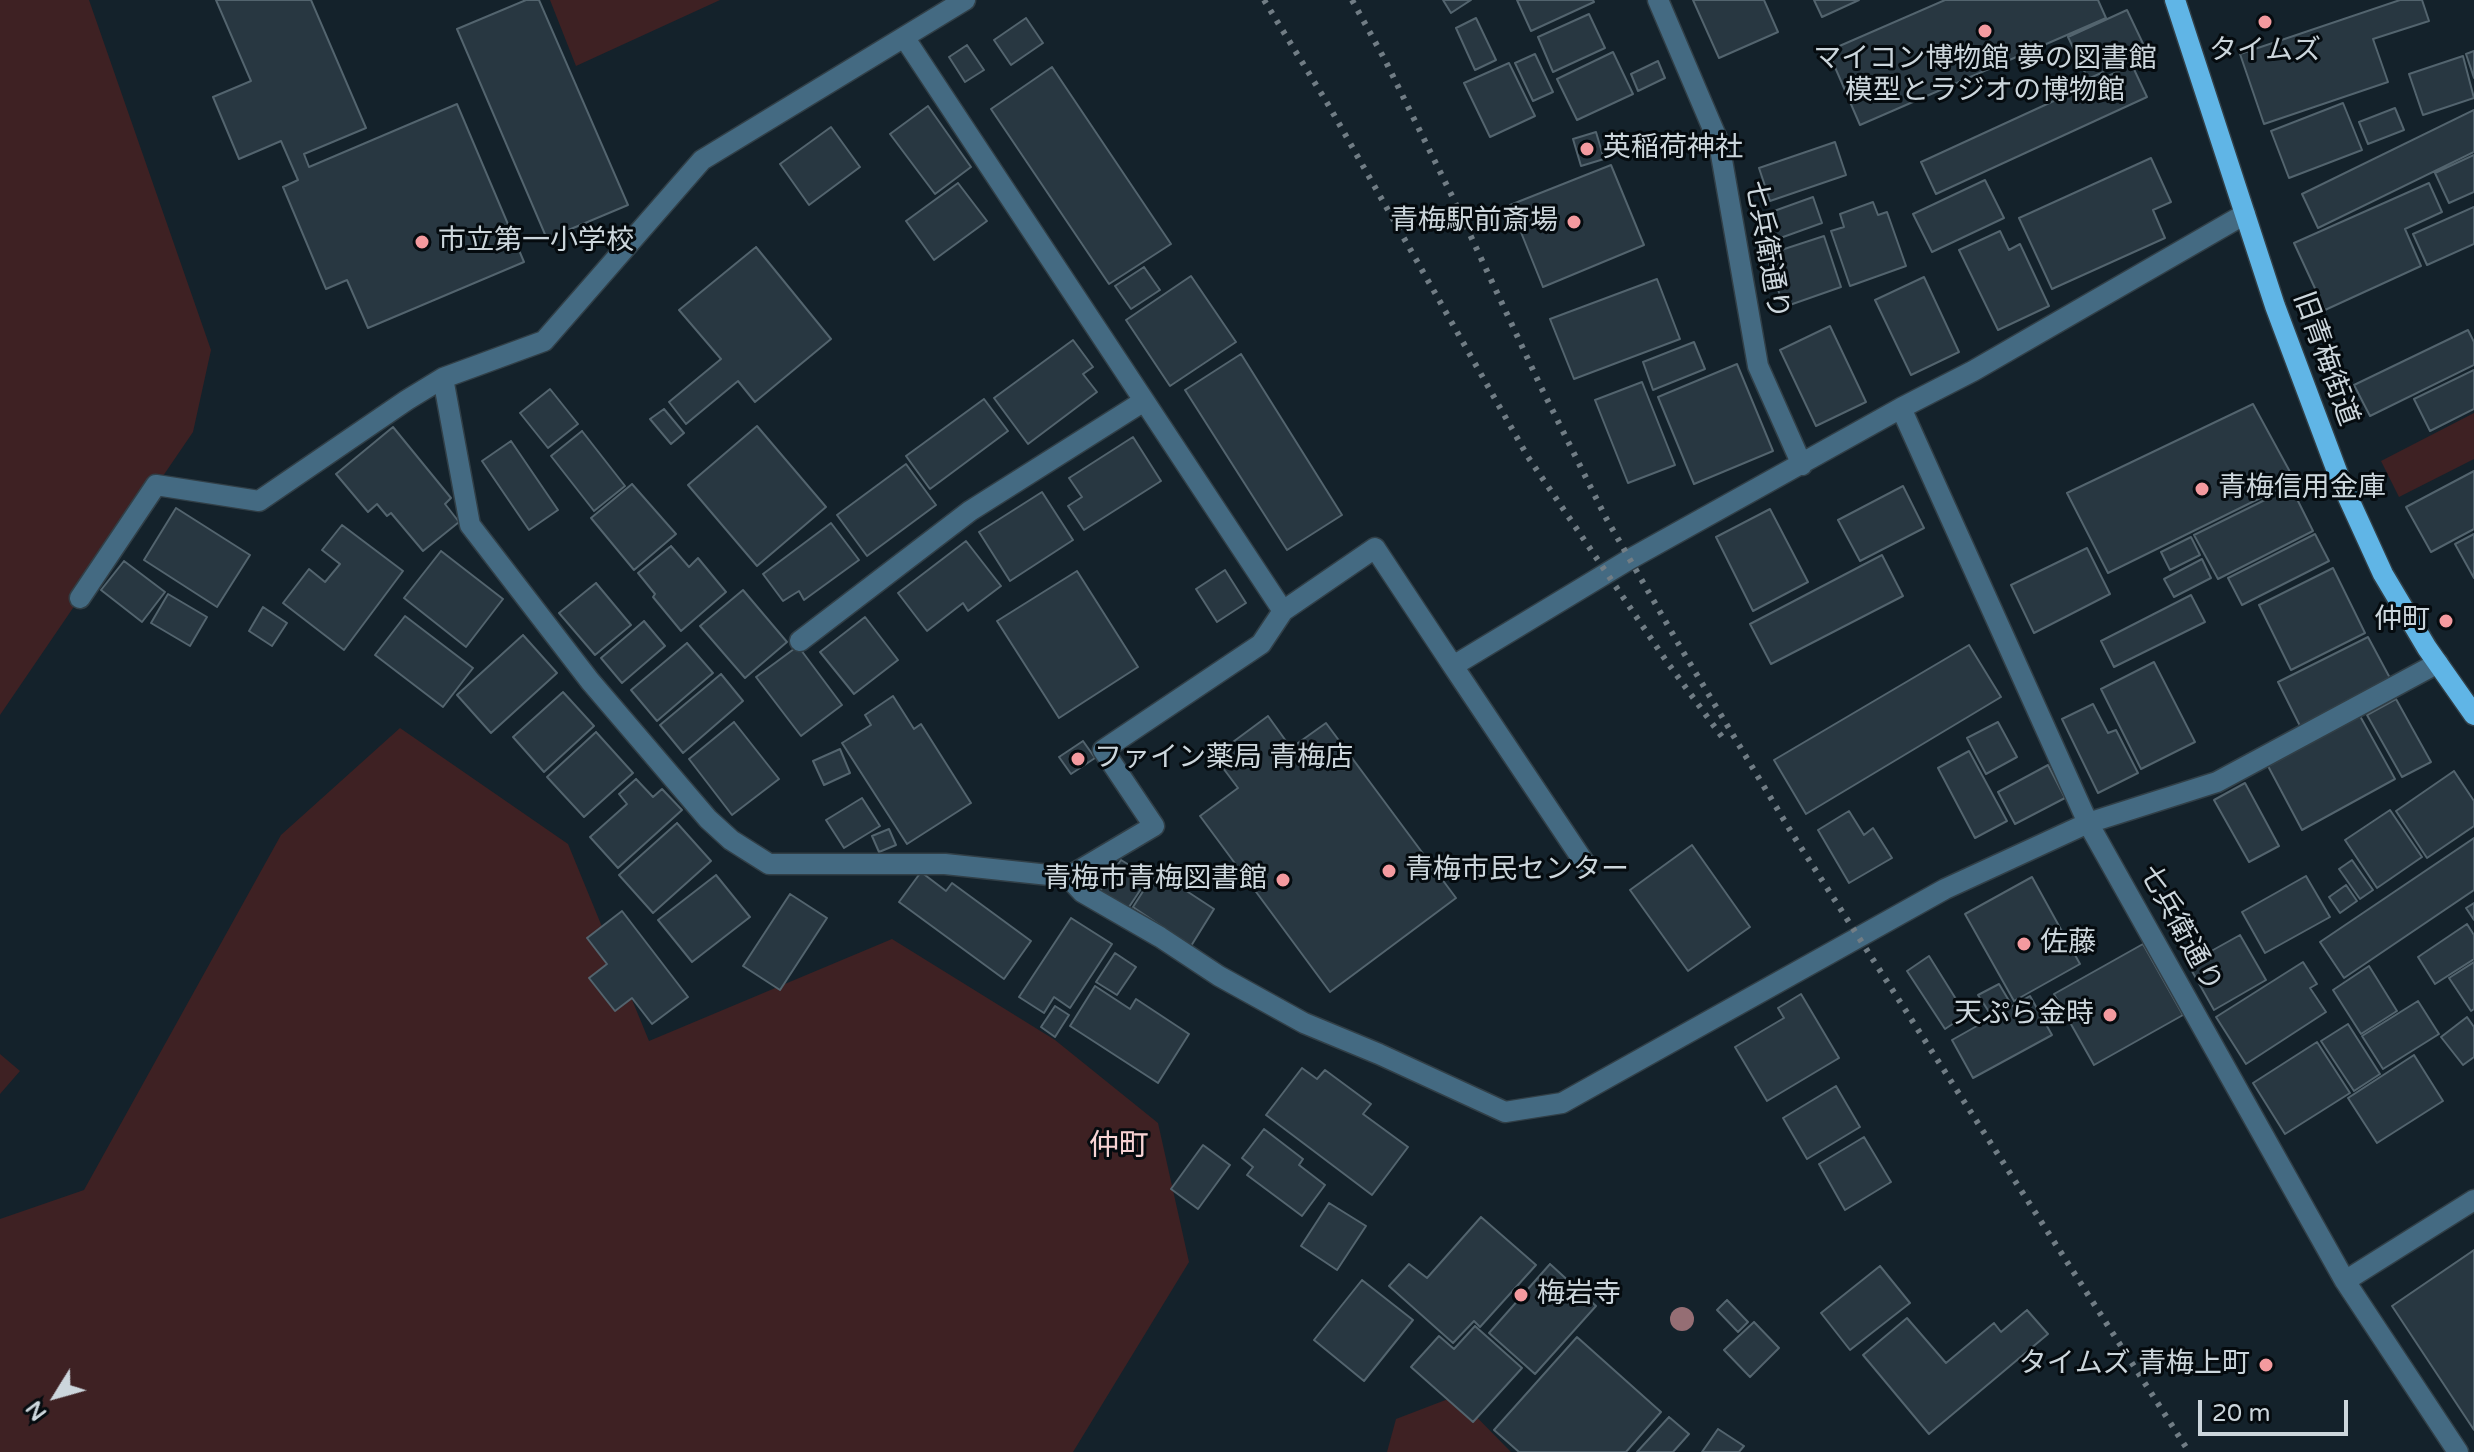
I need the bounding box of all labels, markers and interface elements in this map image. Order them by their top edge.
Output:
marker: タイムズ [2256,13,2274,31]
marker: マイコン博物館 夢の図書館 模型とラジオの博物館 [1976,22,1994,40]
place label: タイムズ [2209,35,2321,69]
place label: マイコン博物館 夢の図書館 模型とラジオの博物館 [1813,43,2157,109]
place label: 英稲荷神社 [1603,132,1743,166]
marker: 英稲荷神社 [1578,140,1596,158]
street label: 七兵衛通り [1737,178,1795,322]
place label: 青梅駅前斎場 [1390,205,1558,239]
marker: 青梅駅前斎場 [1565,213,1583,231]
place label: 市立第一小学校 [438,225,634,259]
marker: 市立第一小学校 [413,233,431,251]
street label: 旧青梅街道 [2285,287,2365,431]
place label: 青梅信用金庫 [2218,472,2386,506]
marker: 青梅信用金庫 [2193,480,2211,498]
place label: 仲町 [2374,604,2430,638]
marker: 仲町 [2437,612,2455,630]
place label: ファイン薬局 青梅店 [1094,742,1353,776]
marker: ファイン薬局 青梅店 [1069,750,1087,768]
place label: 青梅市民センター [1405,854,1629,888]
street label: 七兵衛通り [2131,860,2229,998]
marker: 青梅市民センター [1380,862,1398,880]
place label: 青梅市青梅図書館 [1043,863,1267,897]
marker: 青梅市青梅図書館 [1274,871,1292,889]
place label: 佐藤 [2040,927,2096,961]
marker: 佐藤 [2015,935,2033,953]
place label: 天ぷら金時 [1954,998,2094,1032]
marker: 天ぷら金時 [2101,1006,2119,1024]
district label: 仲町 [1089,1129,1149,1165]
place label: 梅岩寺 [1537,1278,1621,1312]
marker: 梅岩寺 [1512,1286,1530,1304]
place label: タイムズ 青梅上町 [2019,1348,2250,1382]
north arrow [16,1356,96,1436]
marker: タイムズ 青梅上町 [2257,1356,2275,1374]
scale bar [2202,1384,2352,1434]
text: N [21,1396,53,1425]
text: 20 m [2212,1399,2270,1428]

